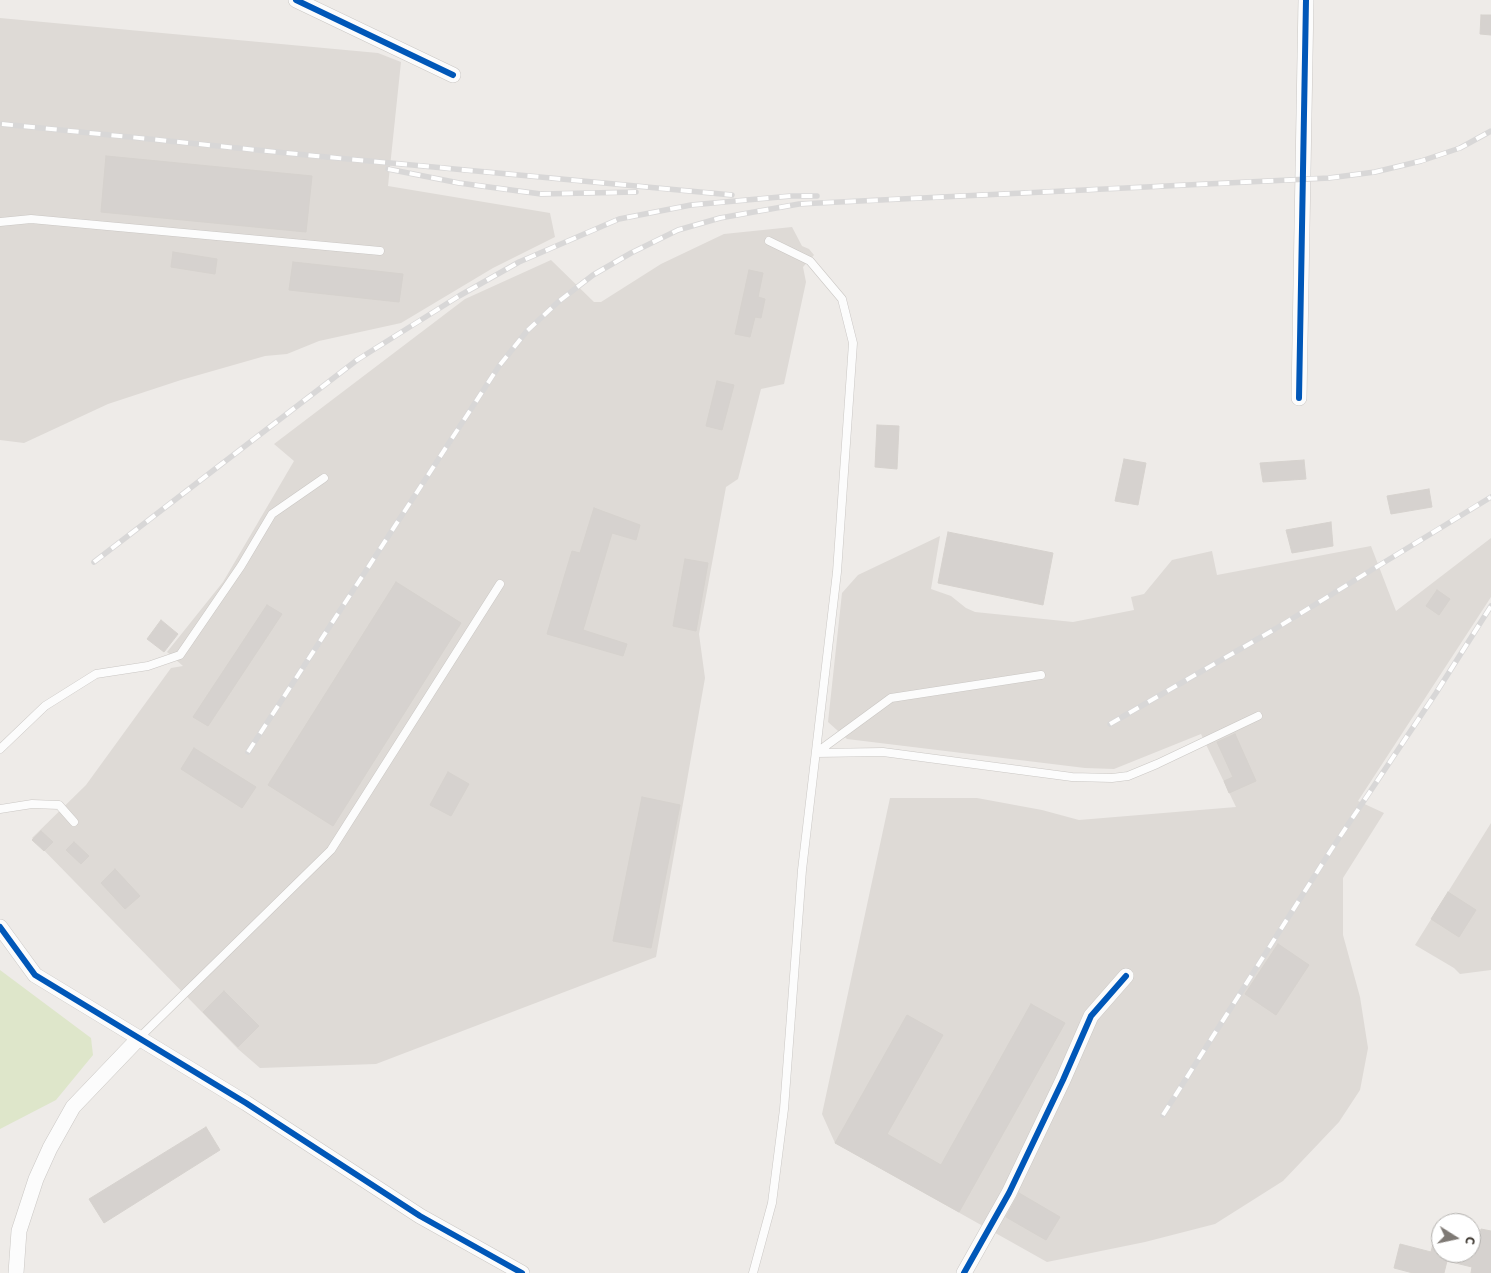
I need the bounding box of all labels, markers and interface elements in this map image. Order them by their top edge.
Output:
north arrow [1431,1213,1481,1263]
text: С [1459,1235,1480,1246]

